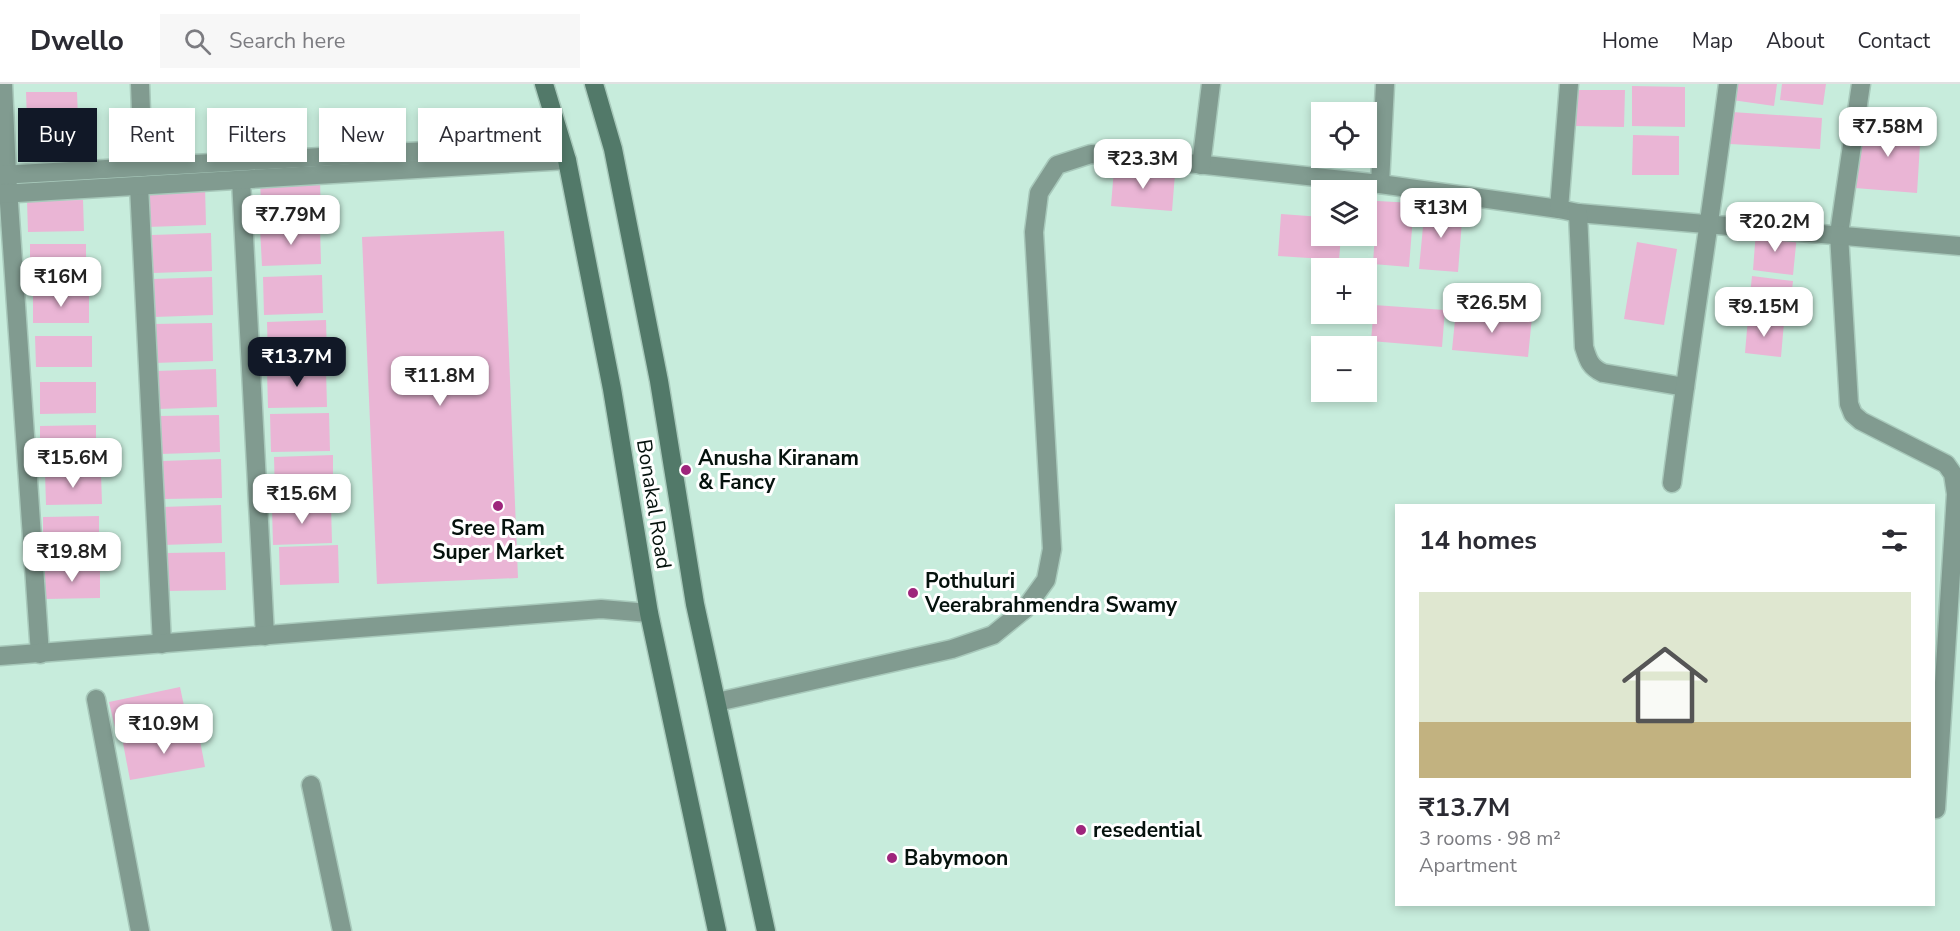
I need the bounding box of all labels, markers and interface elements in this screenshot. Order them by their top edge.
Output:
search box [160,14,580,68]
text: Dwello [30,22,124,60]
icon: search [181,25,214,58]
text: Search here [229,26,346,56]
text: Home [1602,27,1659,55]
text: Map [1692,27,1733,55]
text: About [1766,27,1824,55]
text: Contact [1857,27,1930,55]
map controls [1311,102,1377,402]
button: locate [1311,102,1377,168]
pin: ₹7.58M [1839,107,1937,158]
chip: Buy [18,108,97,162]
chip: Rent [109,108,195,162]
chip: Filters [207,108,307,162]
chip: New [319,108,406,162]
chip: Apartment [418,108,562,162]
text: ₹7.58M [1853,113,1923,140]
pin: ₹23.3M [1094,139,1192,190]
text: ₹23.3M [1108,145,1178,172]
button: layers [1311,180,1377,246]
pin: ₹13M [1405,188,1477,239]
text: ₹13M [1414,194,1468,221]
pin: ₹7.79M [242,195,340,246]
text: ₹7.79M [256,201,326,228]
pin: ₹20.2M [1726,202,1824,253]
text: ₹20.2M [1740,208,1810,235]
pin: ₹16M [25,257,97,308]
button: + [1311,258,1377,324]
text: ₹16M [34,263,88,290]
pin: ₹26.5M [1443,283,1541,334]
pin: ₹9.15M [1715,287,1813,338]
text: ₹26.5M [1457,289,1527,316]
text: ₹9.15M [1729,293,1799,320]
button: − [1311,336,1377,402]
pin: ₹13.7M [248,337,346,388]
text: ₹13.7M [262,343,332,370]
pin: ₹11.8M [391,356,489,407]
text: ₹11.8M [405,362,475,389]
street label: Bonakal Road [630,437,678,571]
pin: ₹15.6M [24,438,122,489]
text: ₹15.6M [38,444,108,471]
place label: Anusha Kiranam & Fancy [698,444,859,496]
marker: Anusha Kiranam & Fancy [679,463,693,477]
pin: ₹15.6M [253,474,351,525]
text: ₹15.6M [267,480,337,507]
marker: Sree Ram Super Market [491,499,505,513]
place label: Sree Ram Super Market [432,514,565,566]
text: 14 homes [1419,523,1537,558]
icon: filters [1878,524,1911,557]
pin: ₹19.8M [23,532,121,583]
text: ₹19.8M [37,538,107,565]
place label: Pothuluri Veerabrahmendra Swamy [924,567,1178,619]
marker: Pothuluri Veerabrahmendra Swamy [906,586,920,600]
icon: home [1611,631,1719,739]
pin: ₹10.9M [115,704,213,755]
text: ₹10.9M [129,710,199,737]
text: ₹13.7M [1419,790,1510,825]
place label: resedential [1093,816,1202,844]
marker: resedential [1074,823,1088,837]
text: 3 rooms · 98 m² [1419,825,1561,852]
place label: Babymoon [904,844,1008,872]
marker: Babymoon [885,851,899,865]
text: Apartment [1419,852,1517,879]

